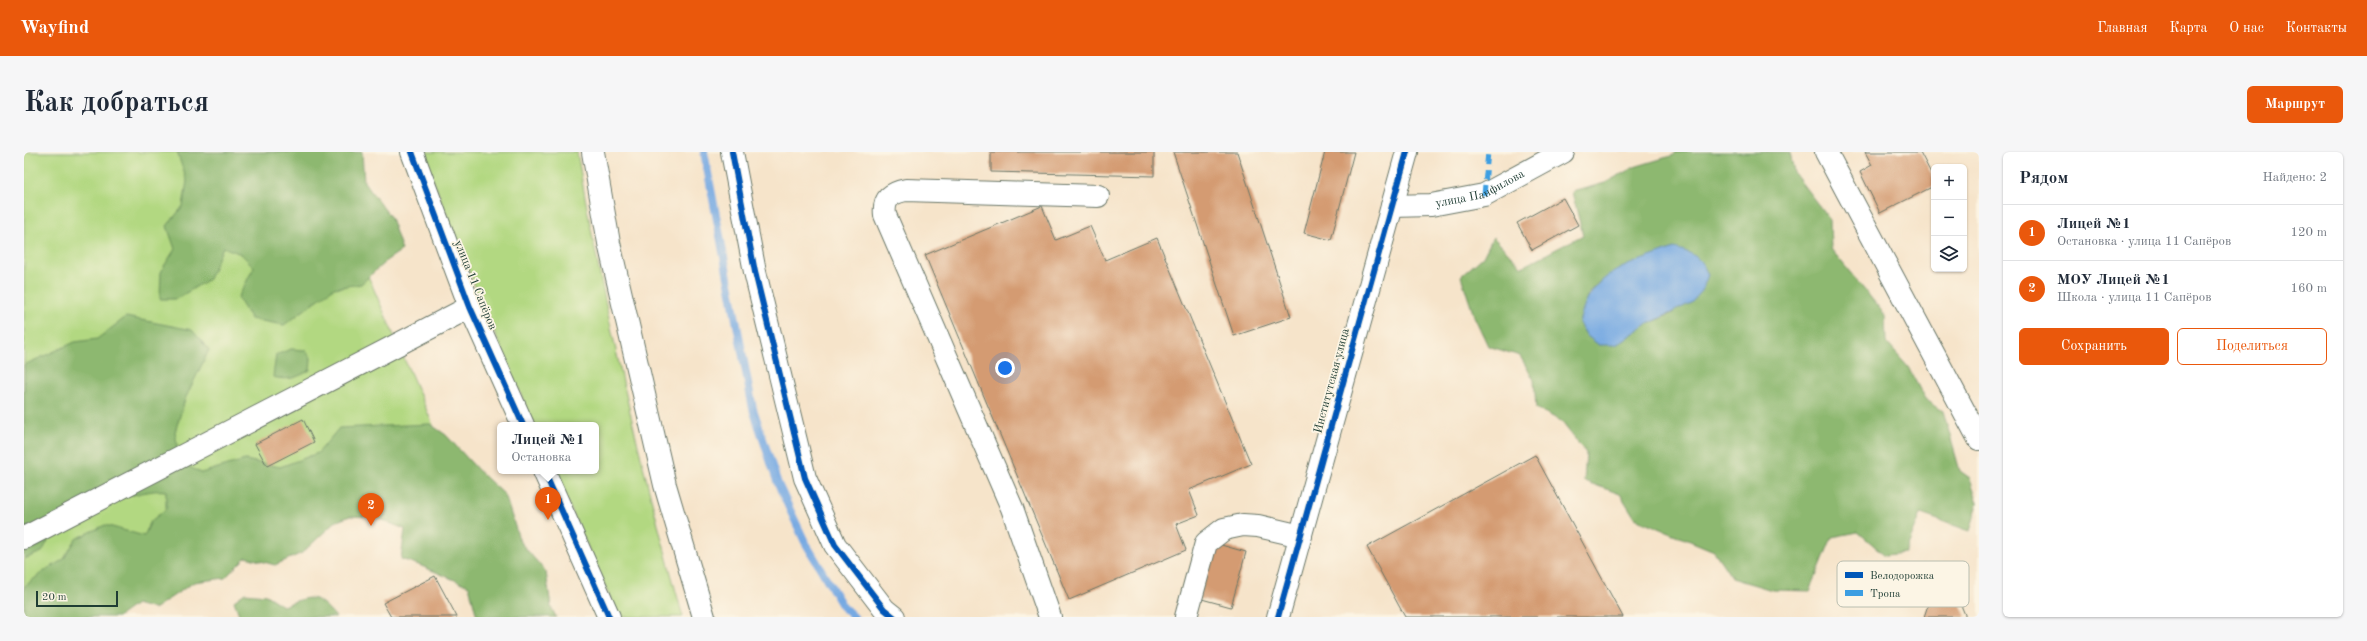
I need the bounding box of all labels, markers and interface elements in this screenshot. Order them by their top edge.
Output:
text: Wayfind [20,19,89,38]
text: Главная [2097,21,2147,35]
text: Карта [2169,21,2207,35]
text: О нас [2229,21,2264,35]
text: Контакты [2286,21,2347,35]
button: Маршрут [2247,86,2343,123]
text: Как добраться [24,90,209,118]
map controls [1931,164,1967,272]
button: + [1931,164,1967,200]
street label: улица Панфилова [1435,168,1527,210]
text: Рядом [2019,170,2068,187]
text: Найдено: 2 [2263,171,2327,184]
button: − [1931,200,1967,236]
text: Лицей №1 [2057,217,2131,232]
text: 1 [2028,226,2036,239]
text: 120 m [2290,226,2327,239]
text: Остановка · улица 11 Сапёров [2057,235,2231,248]
button: layers [1931,236,1967,272]
street label: улица 11 Сапёров [452,239,499,332]
text: МОУ Лицей №1 [2057,273,2170,288]
text: 2 [2028,282,2036,295]
text: 160 m [2290,282,2327,295]
text: Школа · улица 11 Сапёров [2057,291,2211,304]
street label: Институтская улица [1312,327,1352,435]
button: Сохранить [2019,328,2169,365]
button: Поделиться [2177,328,2327,365]
your location [995,358,1015,378]
popup [497,422,599,474]
text: Лицей №1 [511,433,585,448]
text: Остановка [511,451,571,464]
pin: 1 [535,487,561,520]
pin: 2 [358,493,384,526]
legend [1837,561,1969,607]
text: Велодорожка [1870,571,1935,582]
scale bar [36,589,118,608]
text: Тропа [1870,589,1901,600]
text: 20 m [42,592,67,603]

